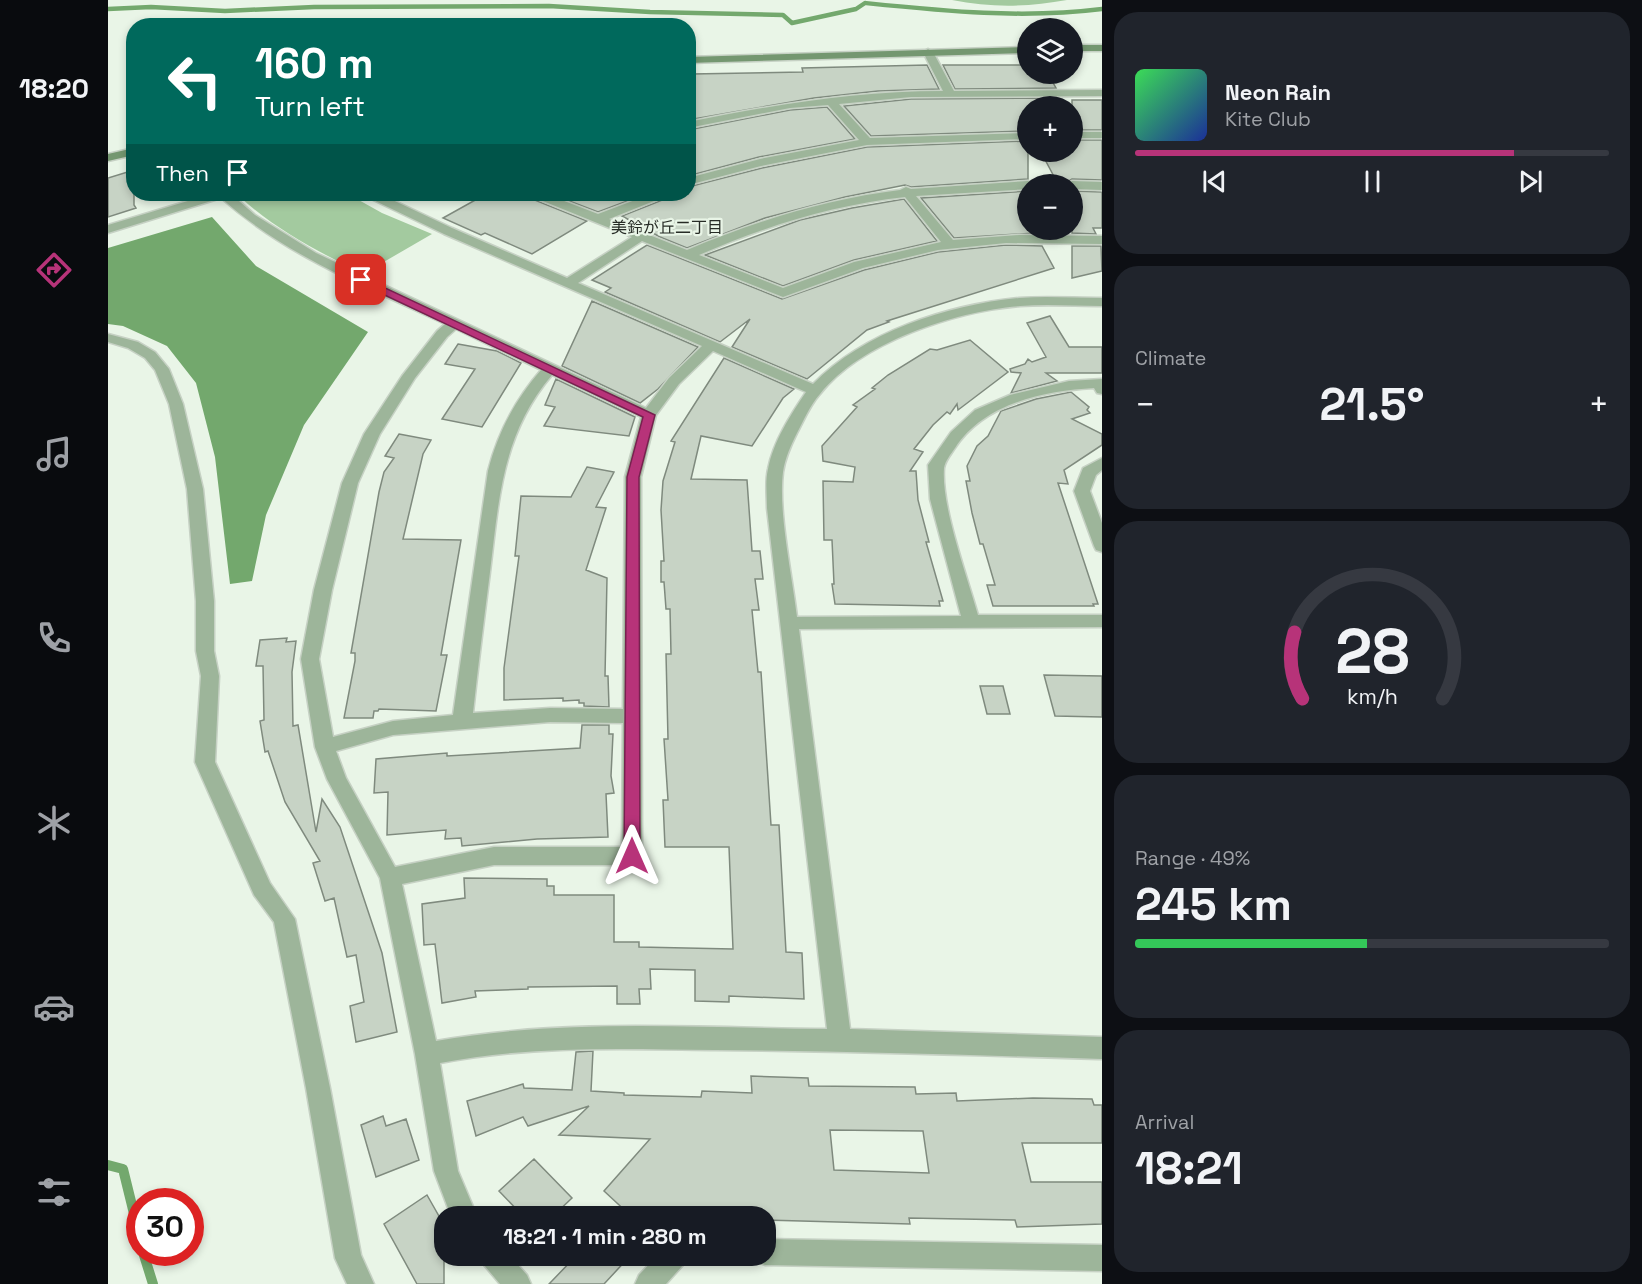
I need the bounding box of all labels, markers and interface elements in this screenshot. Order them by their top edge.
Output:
map controls [1017,18,1083,240]
button: layers [1017,18,1083,84]
text: 160 m [255,37,374,90]
icon: left [156,42,234,120]
text: 18:20 [19,71,89,106]
text: Neon Rain [1225,78,1331,106]
text: Turn left [255,89,365,124]
button: + [1017,96,1083,162]
text: Kite Club [1225,106,1311,132]
icon: arrive [221,156,254,189]
text: Then [156,159,209,187]
icon: previous [1198,165,1231,198]
icon: pause [1356,165,1389,198]
icon: next [1514,165,1547,198]
button: − [1017,174,1083,240]
district label: 美鈴が丘二丁目 [611,217,723,238]
icon: directions [33,249,75,291]
pin [335,254,386,305]
icon: arrive [344,263,377,296]
text: Climate [1135,345,1206,371]
text: 21.5° [1319,376,1425,433]
text: − [1135,384,1155,426]
text: + [1589,384,1609,426]
icon: music [33,433,75,475]
text: 28 [1335,612,1409,691]
icon: phone [33,617,75,659]
text: km/h [1346,683,1398,710]
icon: climate [33,802,75,844]
position arrow [600,824,664,888]
text: Range · 49% [1135,845,1250,871]
text: 245 km [1135,876,1292,933]
icon: car [33,986,75,1028]
text: Arrival [1135,1109,1194,1135]
text: 18:21 [1135,1140,1243,1197]
icon: filters [33,1171,75,1213]
speed limit sign: 30 [126,1188,204,1266]
text: 18:21 · 1 min · 280 m [503,1222,707,1250]

